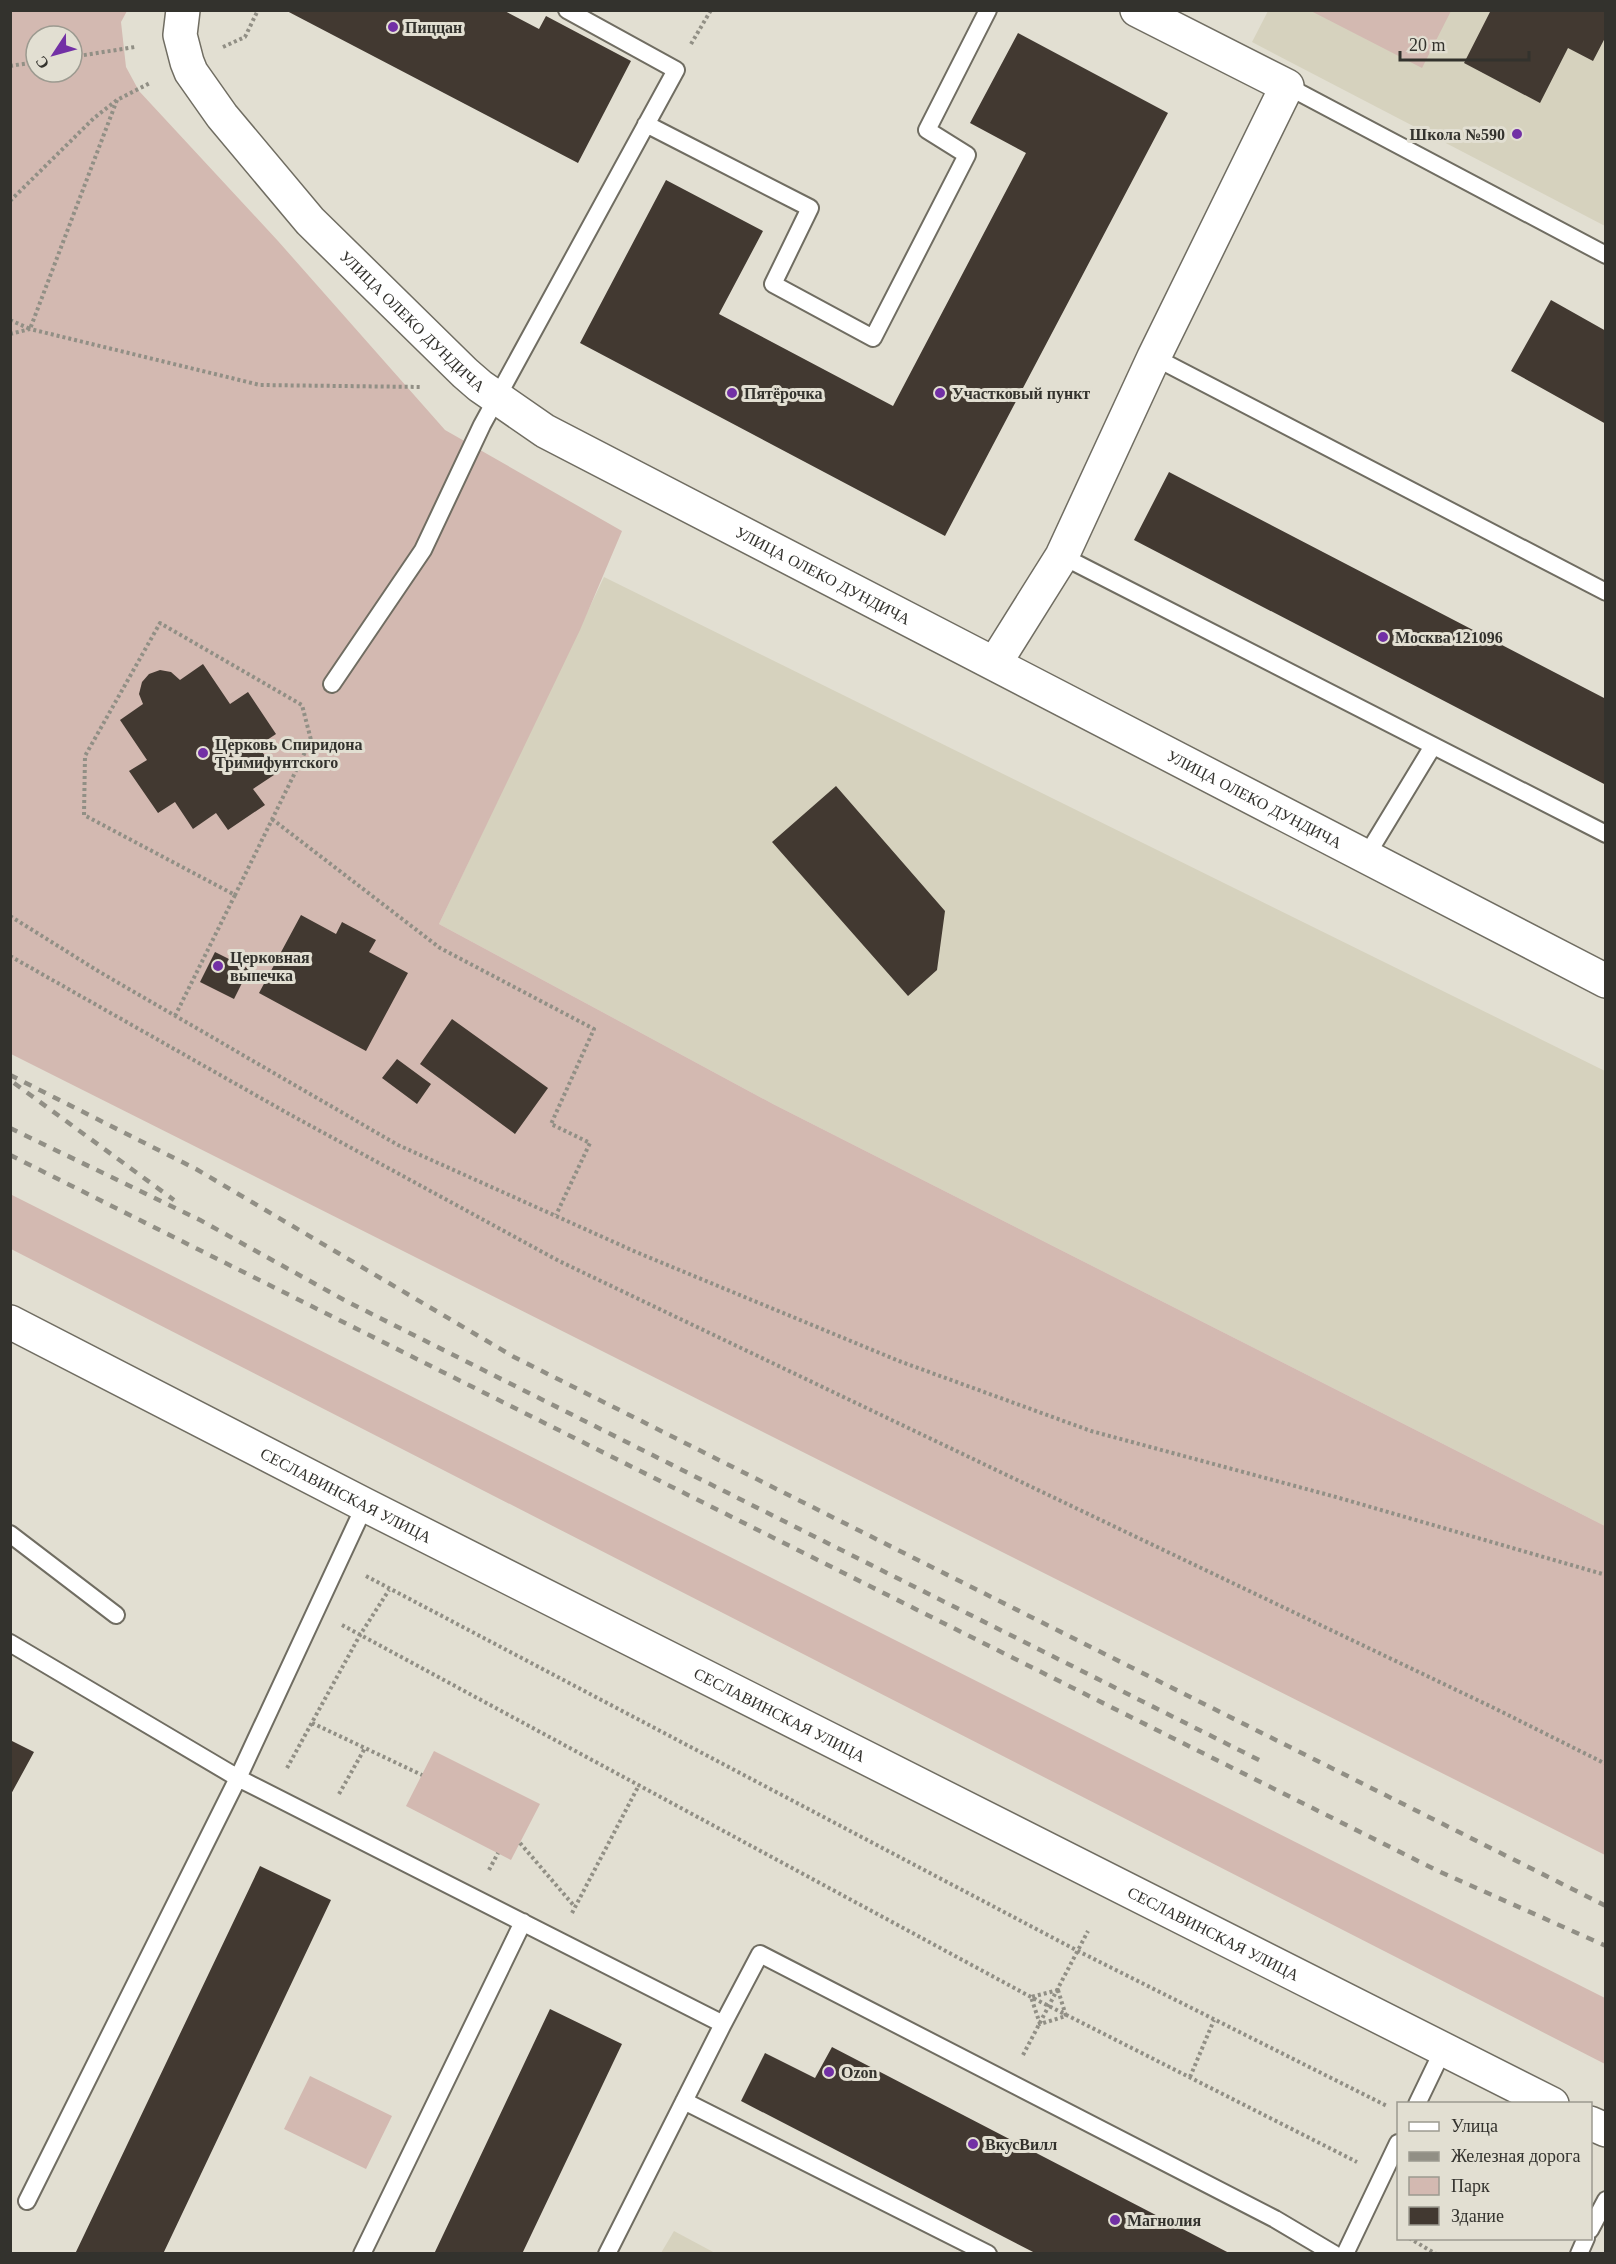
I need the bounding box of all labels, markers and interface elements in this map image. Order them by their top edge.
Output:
place label: Пиццан [405,19,462,36]
marker: Пиццан [386,20,400,34]
north arrow [24,24,84,84]
scale bar [1400,24,1529,62]
text: 20 m [1409,35,1446,55]
text: С [32,53,53,72]
place label: Школа №590 [1410,126,1505,143]
marker: Школа №590 [1510,127,1524,141]
street label: УЛИЦА ОЛЕКО ДУНДИЧА [337,247,489,395]
place label: Пятёрочка [744,385,823,403]
place label: Участковый пункт [952,385,1090,403]
marker: Пятёрочка [725,386,739,400]
marker: Участковый пункт [933,386,947,400]
street label: УЛИЦА ОЛЕКО ДУНДИЧА [733,523,914,628]
place label: Москва 121096 [1395,629,1503,646]
marker: Москва 121096 [1376,630,1390,644]
place label: Церковь Спиридона Тримифунтского [215,736,363,772]
marker: Церковь Спиридона Тримифунтского [196,746,210,760]
street label: УЛИЦА ОЛЕКО ДУНДИЧА [1164,747,1345,851]
place label: Церковная выпечка [230,949,310,984]
marker: Церковная выпечка [211,959,225,973]
street label: СЕСЛАВИНСКАЯ УЛИЦА [258,1444,435,1546]
street label: СЕСЛАВИНСКАЯ УЛИЦА [691,1664,869,1765]
street label: СЕСЛАВИНСКАЯ УЛИЦА [1125,1883,1303,1984]
place label: Ozon [841,2064,878,2081]
marker: Ozon [822,2065,836,2079]
legend [1397,2102,1592,2240]
text: Улица [1451,2116,1498,2136]
place label: ВкусВилл [985,2136,1057,2154]
marker: ВкусВилл [966,2137,980,2151]
text: Железная дорога [1451,2146,1580,2166]
text: Парк [1451,2176,1490,2196]
text: Здание [1451,2206,1504,2226]
place label: Магнолия [1127,2212,1202,2229]
marker: Магнолия [1108,2213,1122,2227]

